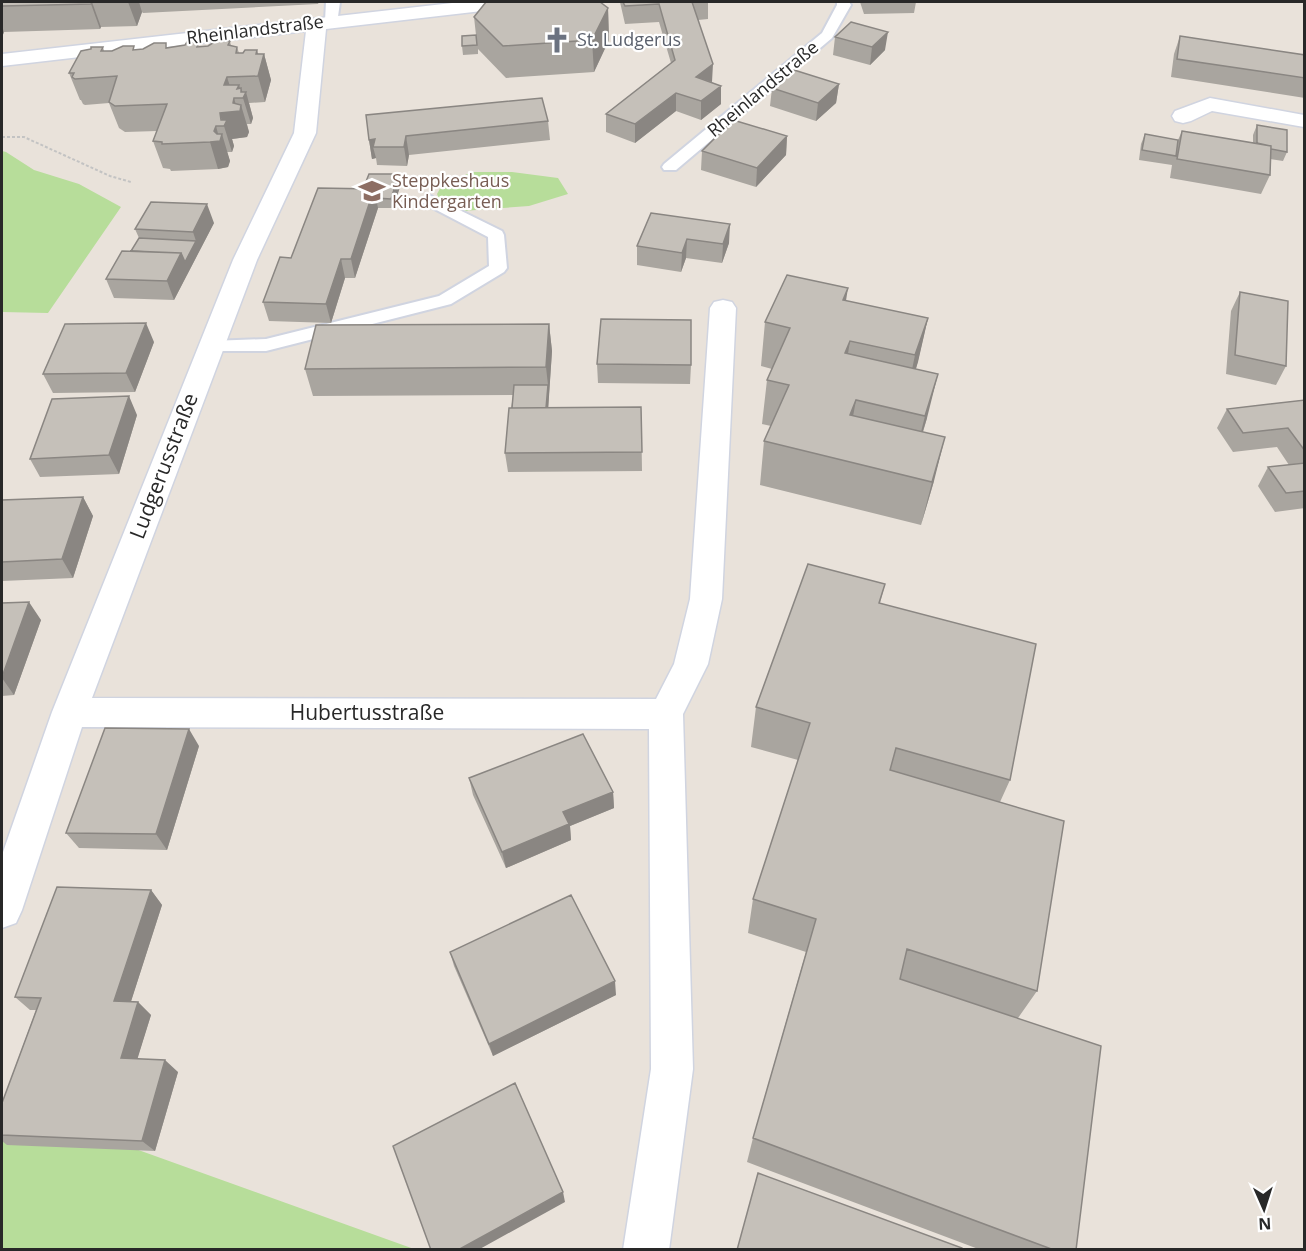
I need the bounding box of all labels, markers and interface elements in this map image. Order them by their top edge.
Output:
street label: Rheinlandstraße [185,9,325,49]
church icon: St. Ludgerus [542,25,572,55]
place label: St. Ludgerus [577,27,681,51]
street label: Rheinlandstraße [702,35,823,142]
place label: Steppkeshaus Kindergarten [392,168,509,213]
school or university icon: Steppkeshaus Kindergarten [357,176,387,206]
street label: Ludgerusstraße [122,389,204,543]
street label: Hubertusstraße [290,698,444,726]
north arrow [1234,1179,1294,1239]
text: N [1258,1213,1272,1235]

